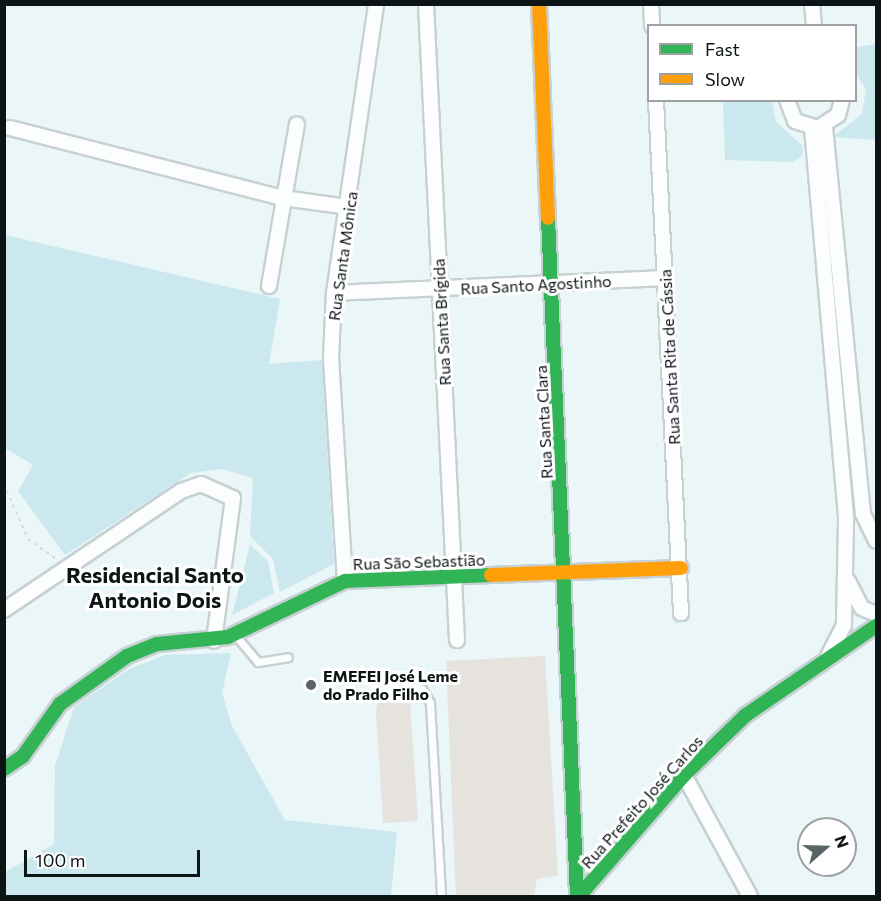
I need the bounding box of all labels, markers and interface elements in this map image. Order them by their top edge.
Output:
legend [647,24,857,102]
text: Fast [705,38,740,60]
text: Slow [705,68,745,90]
street label: Rua Santa Mônica [324,190,362,322]
street label: Rua Santa Brígida [429,258,455,386]
street label: Rua Santa Rita de Cássia [656,269,684,445]
street label: Rua Santo Agostinho [460,271,612,299]
street label: Rua Santa Clara [531,365,557,479]
street label: Rua São Sebastião [352,550,486,574]
district label: Residencial Santo Antonio Dois [66,561,244,612]
place label: EMEFEI José Leme do Prado Filho [323,666,458,704]
marker: EMEFEI José Leme do Prado Filho [304,678,318,692]
street label: Rua Prefeito José Carlos [577,732,707,872]
north arrow [797,817,857,877]
text: N [832,832,853,850]
scale bar [27,838,202,876]
text: 100 m [35,849,85,871]

